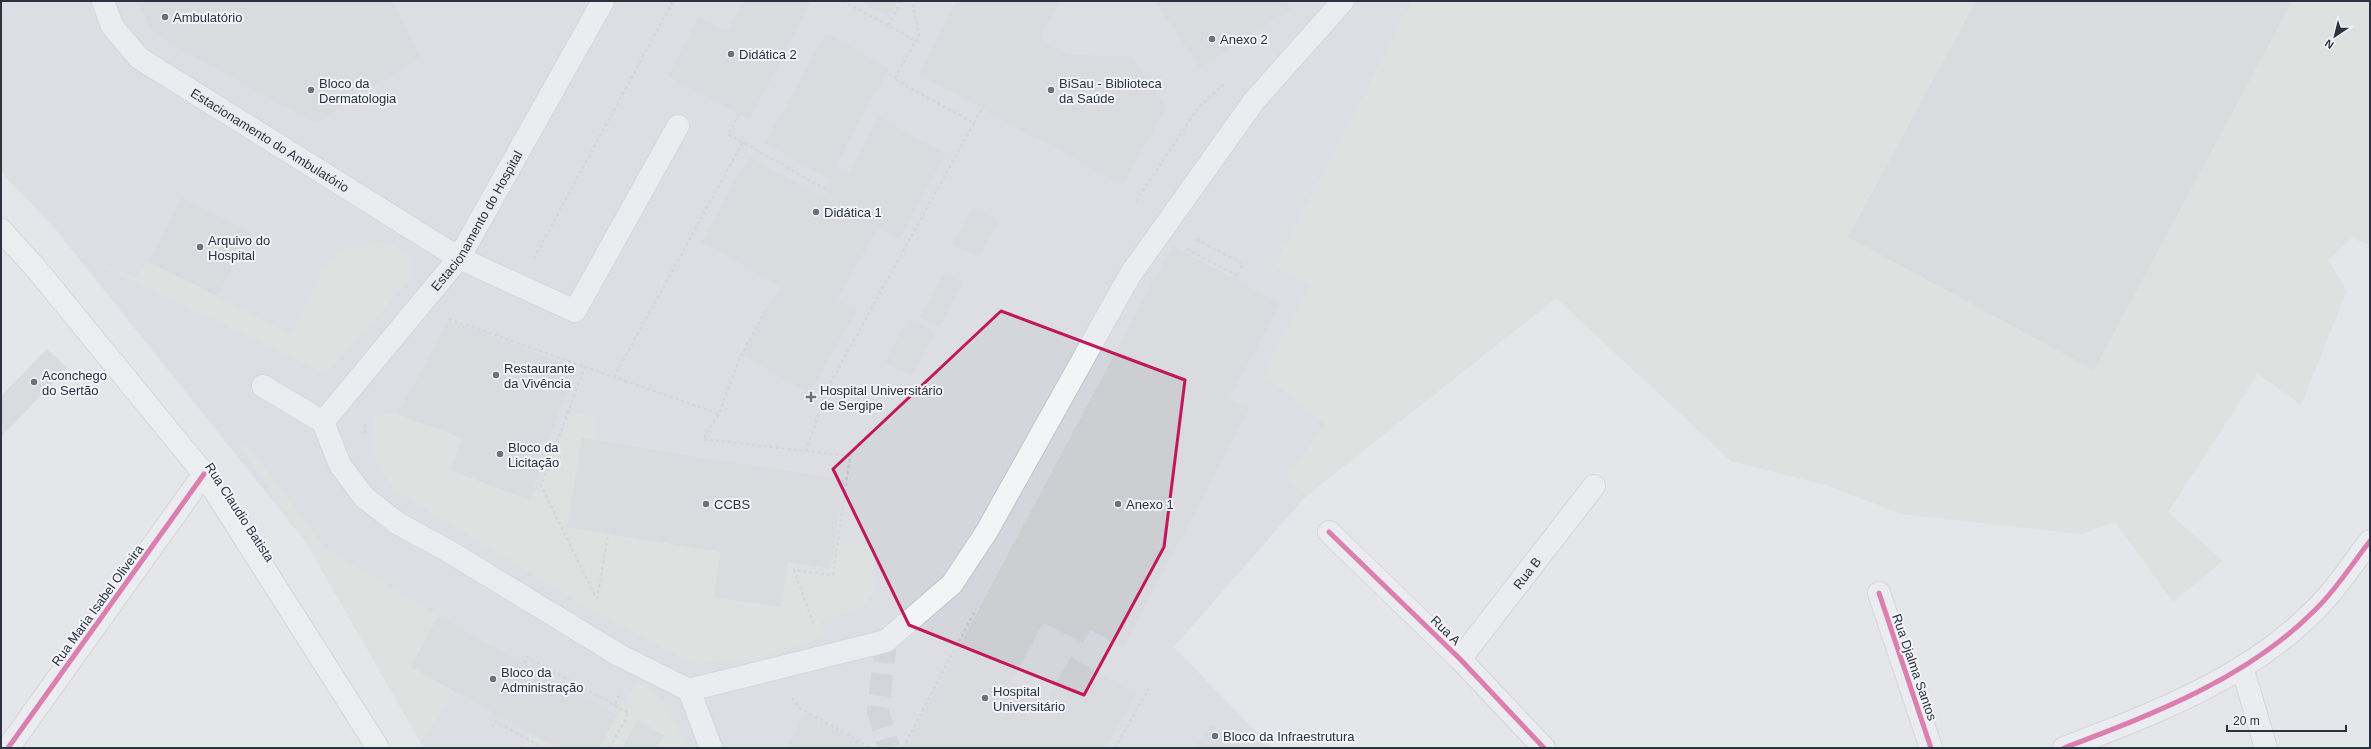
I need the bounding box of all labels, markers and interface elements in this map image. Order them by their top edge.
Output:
place label: Ambulatório [173,10,242,25]
marker: Ambulatório [160,12,170,22]
north arrow [2315,16,2355,56]
place label: Anexo 2 [1220,32,1268,47]
marker: Anexo 2 [1207,34,1217,44]
text: N [2323,37,2336,51]
place label: Didática 2 [739,47,797,62]
marker: Didática 2 [726,49,736,59]
place label: Bloco da Dermatologia [319,76,397,106]
place label: BiSau - Biblioteca da Saúde [1059,76,1162,106]
street label: Estacionamento do Ambulatório [188,85,352,195]
marker: Bloco da Dermatologia [306,85,316,95]
marker: BiSau - Biblioteca da Saúde [1046,85,1056,95]
street label: Estacionamento do Hospital [428,148,526,294]
place label: Didática 1 [824,205,882,220]
marker: Didática 1 [811,207,821,217]
place label: Arquivo do Hospital [208,233,270,263]
marker: Arquivo do Hospital [195,242,205,252]
place label: Restaurante da Vivência [504,361,575,391]
place label: Aconchego do Sertão [42,368,107,398]
marker: Restaurante da Vivência [491,370,501,380]
marker: Aconchego do Sertão [29,377,39,387]
place label: Hospital Universitário de Sergipe [820,383,943,413]
marker: Hospital Universitário de Sergipe [805,391,817,403]
place label: Bloco da Licitação [508,440,559,470]
marker: Bloco da Licitação [495,449,505,459]
street label: Rua Claudio Batista [202,460,278,565]
place label: CCBS [714,497,750,512]
place label: Anexo 1 [1126,497,1174,512]
marker: CCBS [701,499,711,509]
marker: Anexo 1 [1113,499,1123,509]
street label: Rua Maria Isabel Oliveira [48,541,147,669]
street label: Rua B [1510,554,1544,592]
street label: Rua Djalma Santos [1889,612,1940,723]
street label: Rua A [1428,613,1464,648]
place label: Bloco da Administração [501,665,583,695]
marker: Bloco da Administração [488,674,498,684]
place label: Hospital Universitário [993,684,1065,714]
marker: Hospital Universitário [980,693,990,703]
scale bar [2227,707,2346,733]
text: 20 m [2233,714,2260,728]
place label: Bloco da Infraestrutura [1223,729,1355,744]
marker: Bloco da Infraestrutura [1210,731,1220,741]

